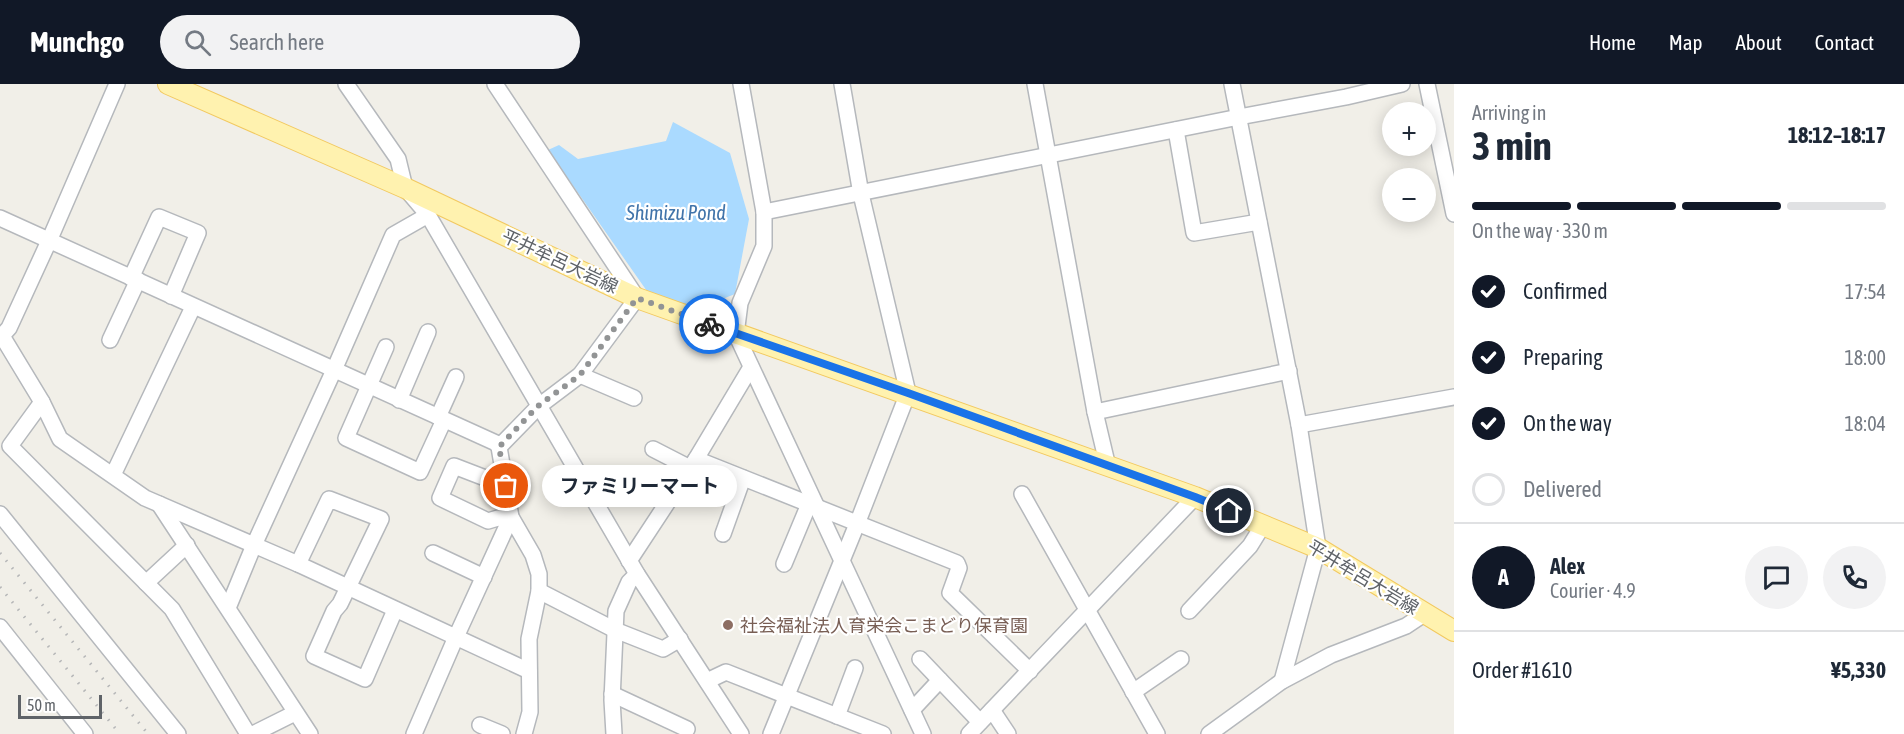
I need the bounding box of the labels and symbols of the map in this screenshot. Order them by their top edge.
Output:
water label: Shimizu Pond [625,201,726,224]
street label: 平井牟呂大岩線 [498,225,622,297]
courier [679,294,739,354]
pin [480,460,531,511]
callout: ファミリーマート [542,465,737,507]
pin [1203,485,1254,536]
street label: 平井牟呂大岩線 [1304,536,1422,618]
place label: 社会福祉法人育栄会こまどり保育園 [740,615,1028,636]
marker: 社会福祉法人育栄会こまどり保育園 [721,618,735,632]
scale bar [18,692,102,720]

